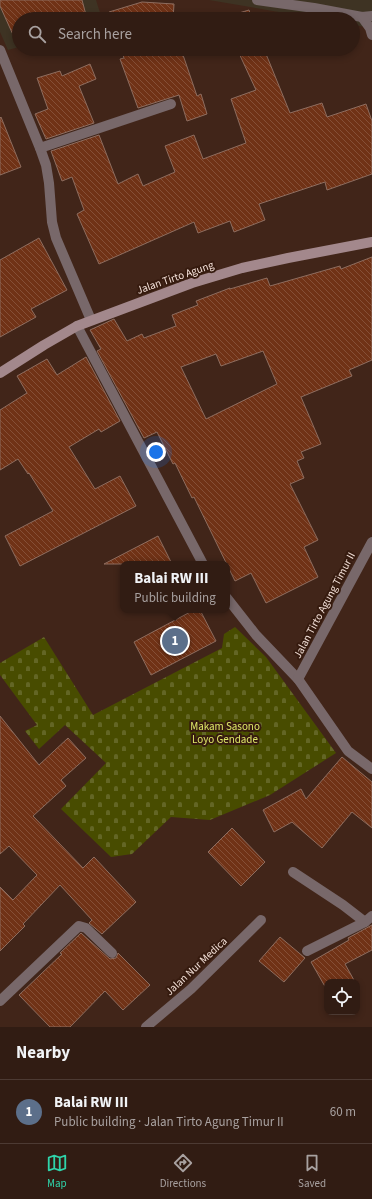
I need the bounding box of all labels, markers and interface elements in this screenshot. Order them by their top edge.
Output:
search box [12,12,360,56]
icon: search [26,23,48,45]
text: Search here [58,24,132,45]
street label: Jalan Tirto Agung [135,257,216,298]
your location [146,442,166,462]
street label: Jalan Tirto Agung Timur II [290,549,359,661]
popup [120,561,230,613]
text: Balai RW III [134,568,209,589]
text: Public building [134,589,216,607]
pin: 1 [162,626,188,656]
park label: Makam Sasono Loyo Gendade [190,719,260,747]
street label: Jalan Nur Medica [162,934,230,999]
map controls [324,979,360,1015]
button: locate [324,979,360,1015]
text: Nearby [16,1041,70,1065]
text: Balai RW III [54,1092,128,1113]
text: 1 [26,1103,32,1121]
text: 60 m [330,1103,356,1121]
text: Public building · Jalan Tirto Agung Timur II [54,1113,284,1131]
tab: Map [46,1152,68,1191]
tab: Directions [160,1152,206,1191]
tab: Saved [298,1152,326,1191]

